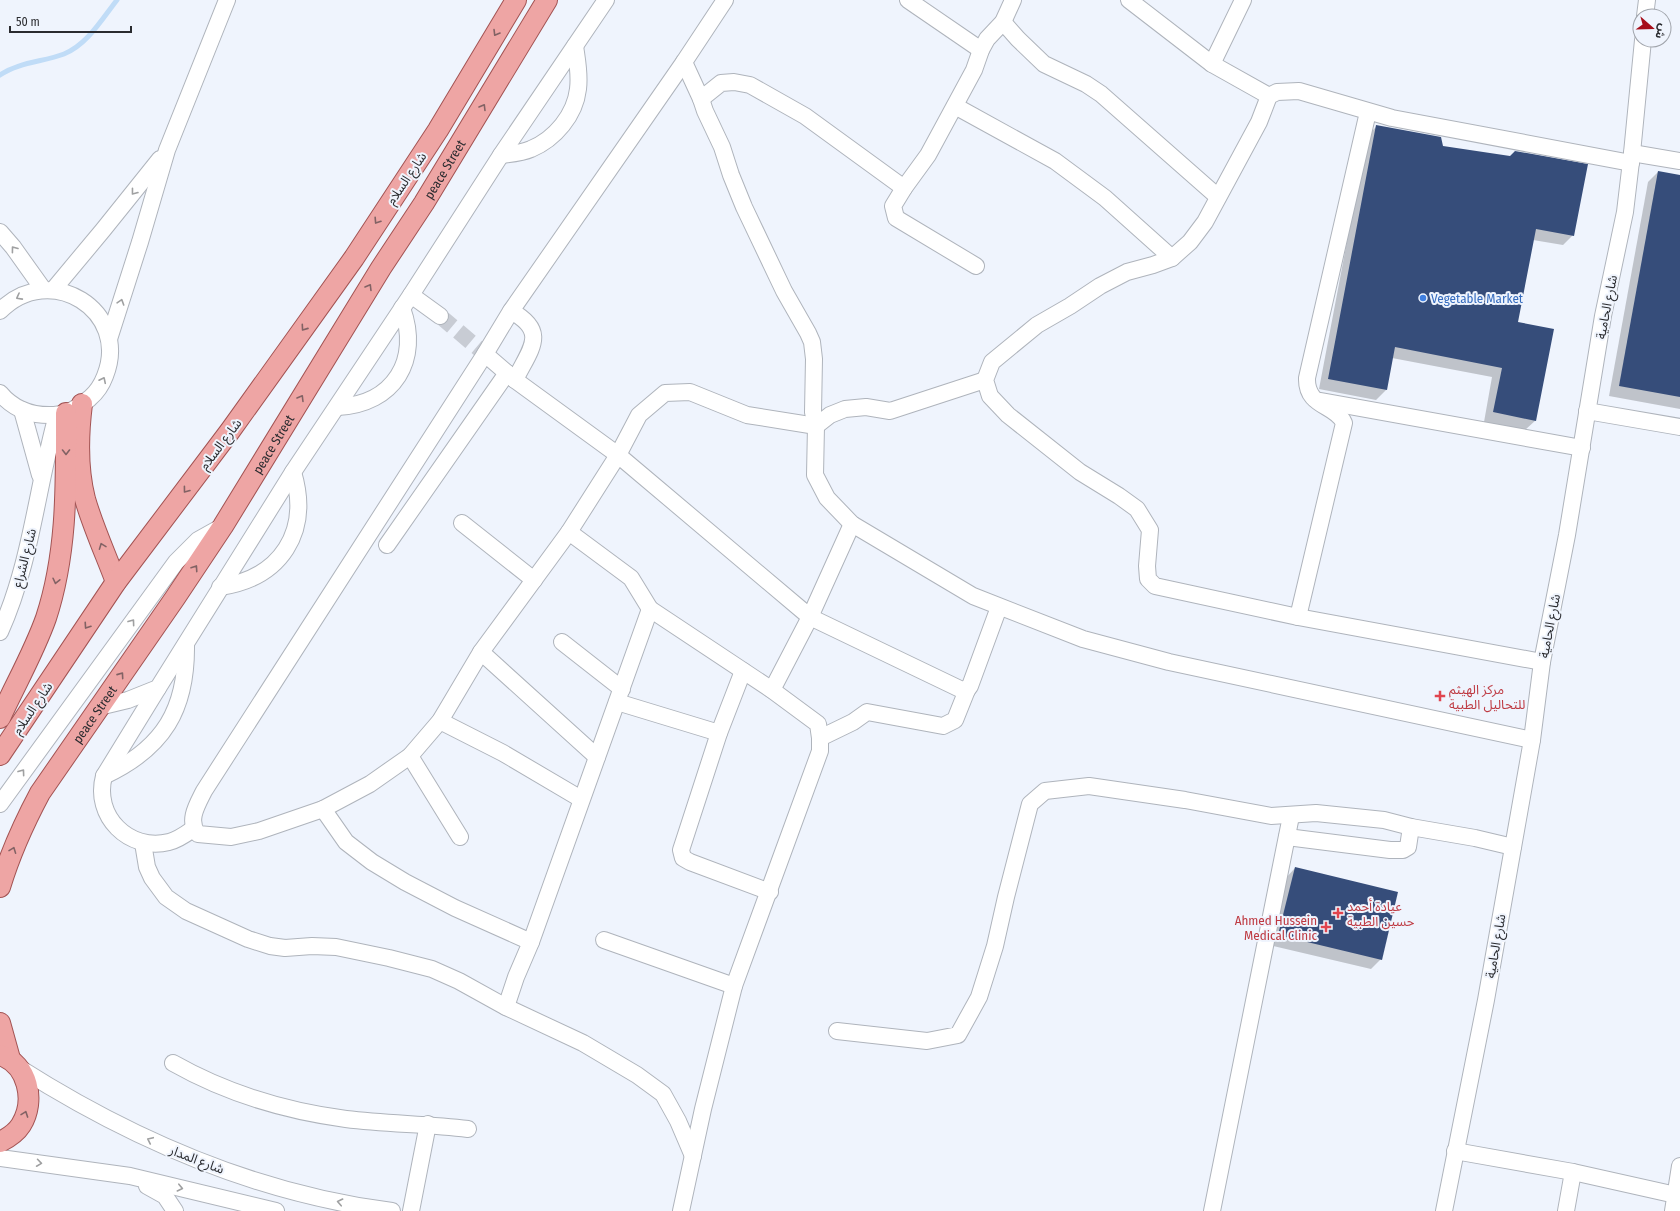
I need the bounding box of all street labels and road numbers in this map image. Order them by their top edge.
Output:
street label: peace Street [421,137,469,202]
street label: شارع السلام [383,149,432,209]
street label: شارع الحامية [1593,274,1623,341]
street label: peace Street [250,412,298,477]
street label: شارع السلام [196,416,247,475]
street label: شارع الشراع [10,527,42,590]
street label: شارع الحامية [1536,593,1566,660]
street label: شارع السلام [9,679,58,739]
street label: peace Street [70,682,120,746]
street label: شارع الحامية [1482,913,1511,980]
street label: شارع المدار [165,1142,226,1180]

